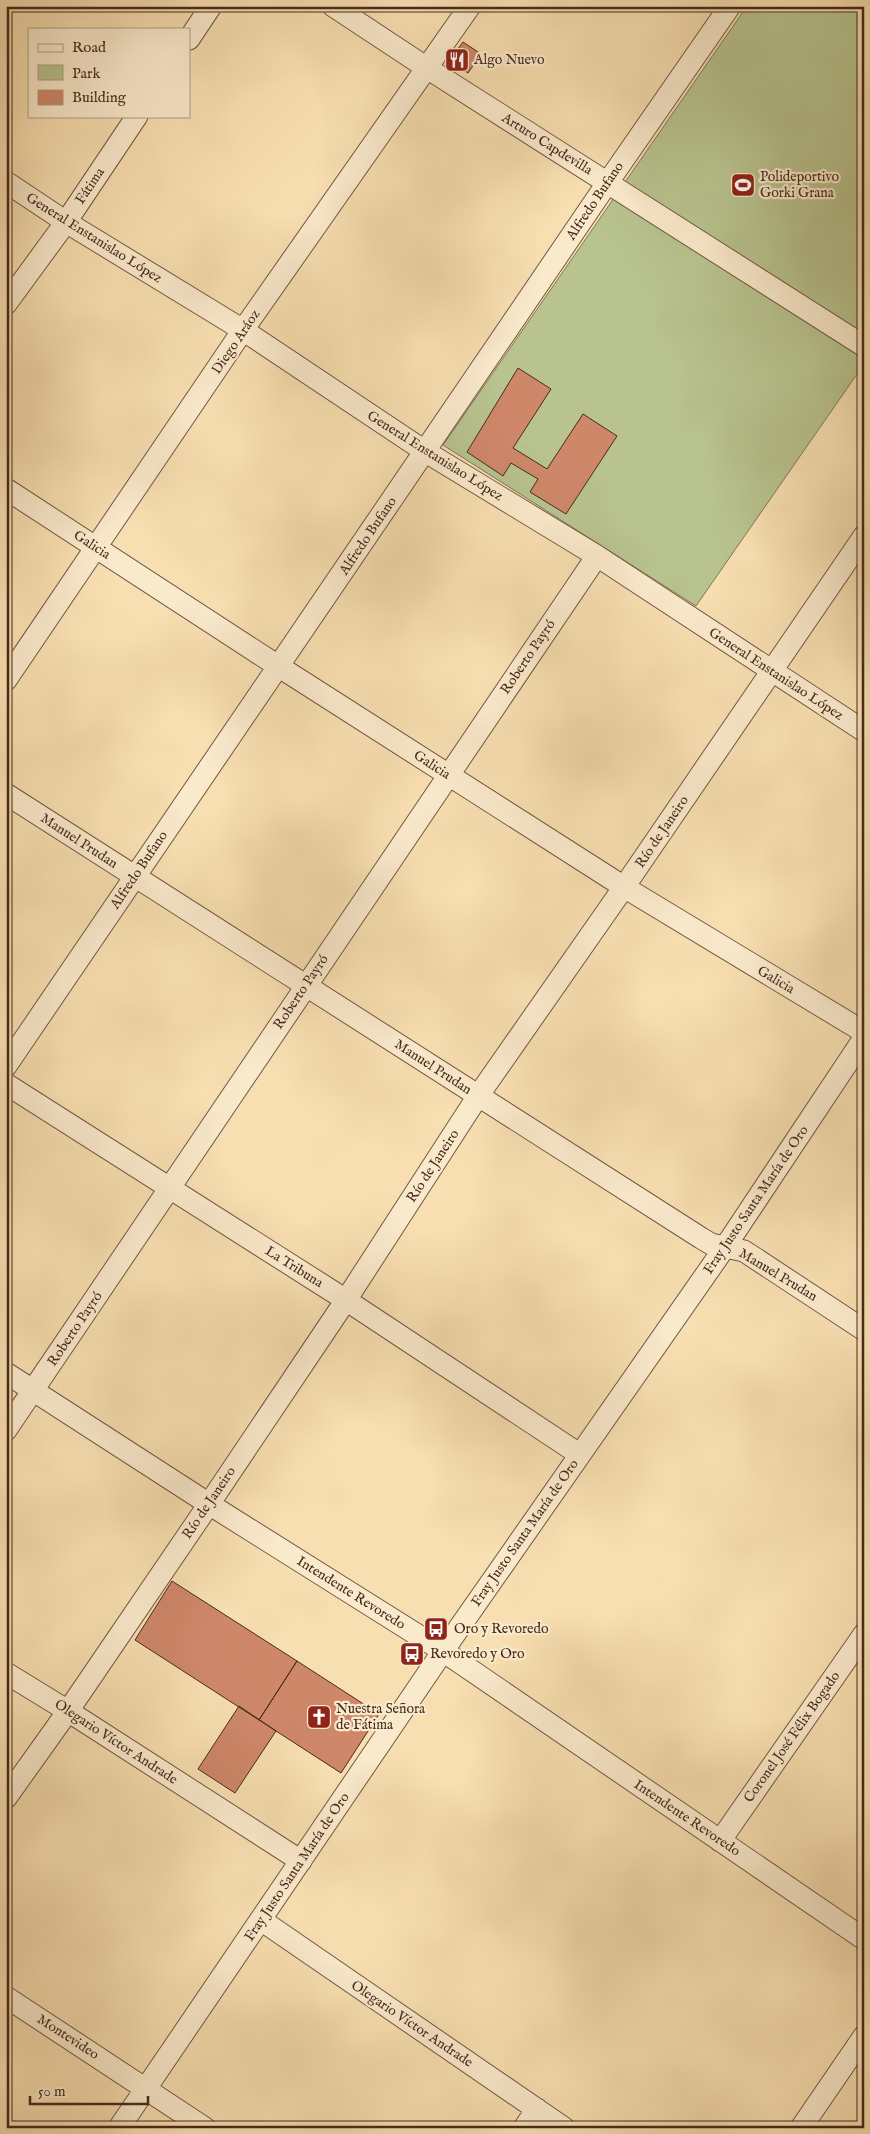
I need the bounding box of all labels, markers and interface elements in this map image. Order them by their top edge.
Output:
legend [28,28,190,118]
text: Road [72,38,107,57]
restaurant icon: Algo Nuevo [444,47,470,73]
place label: Algo Nuevo [473,51,545,69]
text: Park [72,64,102,83]
text: Building [72,88,127,107]
street label: Arturo Capdevilla [497,108,597,180]
street label: Alfredo Bufano [562,158,628,244]
street label: Fátima [71,164,109,208]
place label: Polideportivo Gorki Grana [760,168,840,202]
sports icon: Polideportivo Gorki Grana [730,172,756,198]
street label: General Enstanislao López [23,189,166,288]
street label: Diego Aráoz [208,306,264,378]
street label: General Enstanislao López [364,407,507,506]
street label: Alfredo Bufano [335,493,401,579]
street label: Galicia [70,526,115,564]
street label: Roberto Payró [496,616,560,698]
street label: General Enstanislao López [705,624,847,725]
street label: Galicia [410,746,455,784]
street label: Río de Janeiro [631,792,693,872]
street label: Manuel Prudan [37,809,122,873]
street label: Alfredo Bufano [106,827,172,913]
street label: Roberto Payró [269,951,333,1033]
street label: Galicia [754,962,799,999]
street label: Manuel Prudan [391,1035,476,1099]
street label: Fray Justo Santa María de Oro [699,1122,813,1278]
street label: Río de Janeiro [403,1126,464,1206]
street label: La Tribuna [262,1242,327,1292]
street label: Manuel Prudan [735,1244,821,1306]
street label: Roberto Payró [43,1288,107,1370]
street label: Fray Justo Santa María de Oro [467,1456,583,1610]
street label: Río de Janeiro [178,1463,240,1543]
street label: Intendente Revoredo [293,1552,409,1634]
bus stop icon: Oro y Revoredo [423,1616,449,1642]
place label: Oro y Revoredo [454,1620,549,1638]
bus stop icon: Revoredo y Oro [399,1641,425,1667]
place label: Revoredo y Oro [430,1645,525,1663]
street label: Coronel José Félix Bogado [740,1667,844,1806]
street label: Olegario Víctor Andrade [51,1695,181,1789]
place label: Nuestra Señora de Fátima [336,1700,426,1734]
church icon: Nuestra Señora de Fátima [306,1704,332,1730]
street label: Intendente Revoredo [630,1776,744,1861]
street label: Fray Justo Santa María de Oro [240,1789,354,1945]
street label: Olegario Víctor Andrade [348,1976,477,2072]
street label: Montevideo [34,2010,103,2064]
scale bar [30,2074,148,2106]
text: 50 m [38,2082,66,2101]

